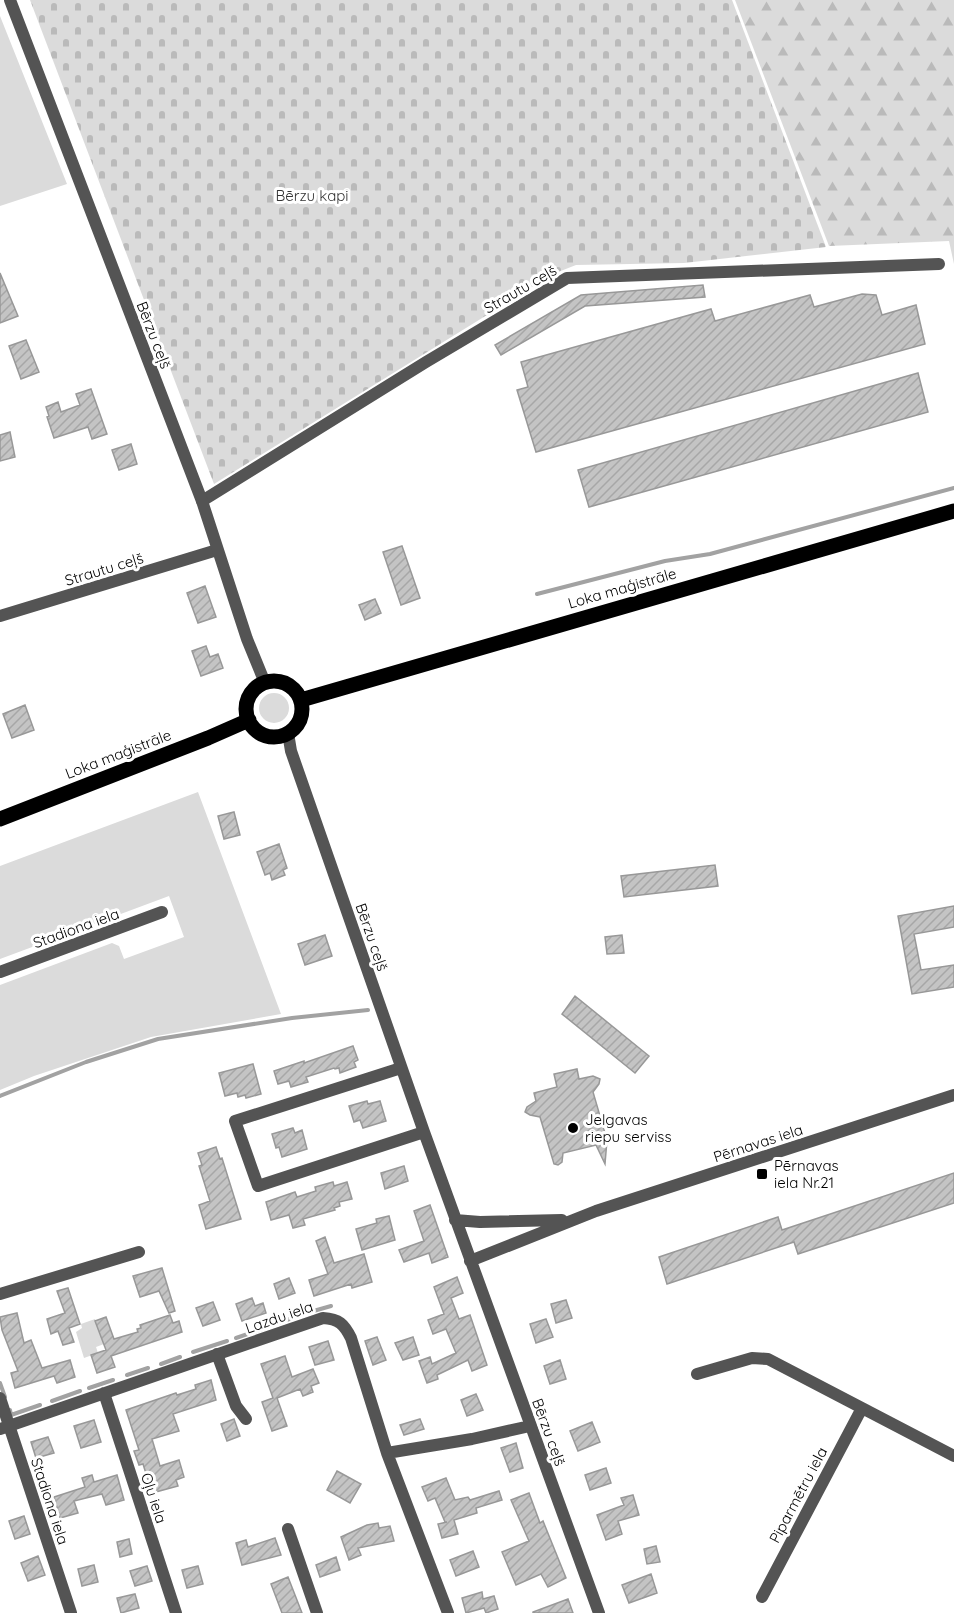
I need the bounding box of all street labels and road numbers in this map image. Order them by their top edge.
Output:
street label: Strautu ceļš [480,261,560,317]
street label: Bērzu ceļš [132,299,176,371]
street label: Strautu ceļš [62,548,146,590]
street label: Loka maģistrāle [565,563,679,613]
street label: Loka maģistrāle [62,725,174,783]
street label: Bērzu ceļš [352,901,392,973]
street label: Stadiona iela [30,904,122,952]
street label: Pērnavas iela [711,1120,805,1166]
street label: Lazdu iela [243,1297,315,1337]
street label: Bērzu ceļš [528,1396,570,1468]
street label: Piparmētru iela [765,1444,831,1546]
street label: Stadiona iela [27,1455,73,1547]
street label: Oļu iela [137,1470,171,1526]

